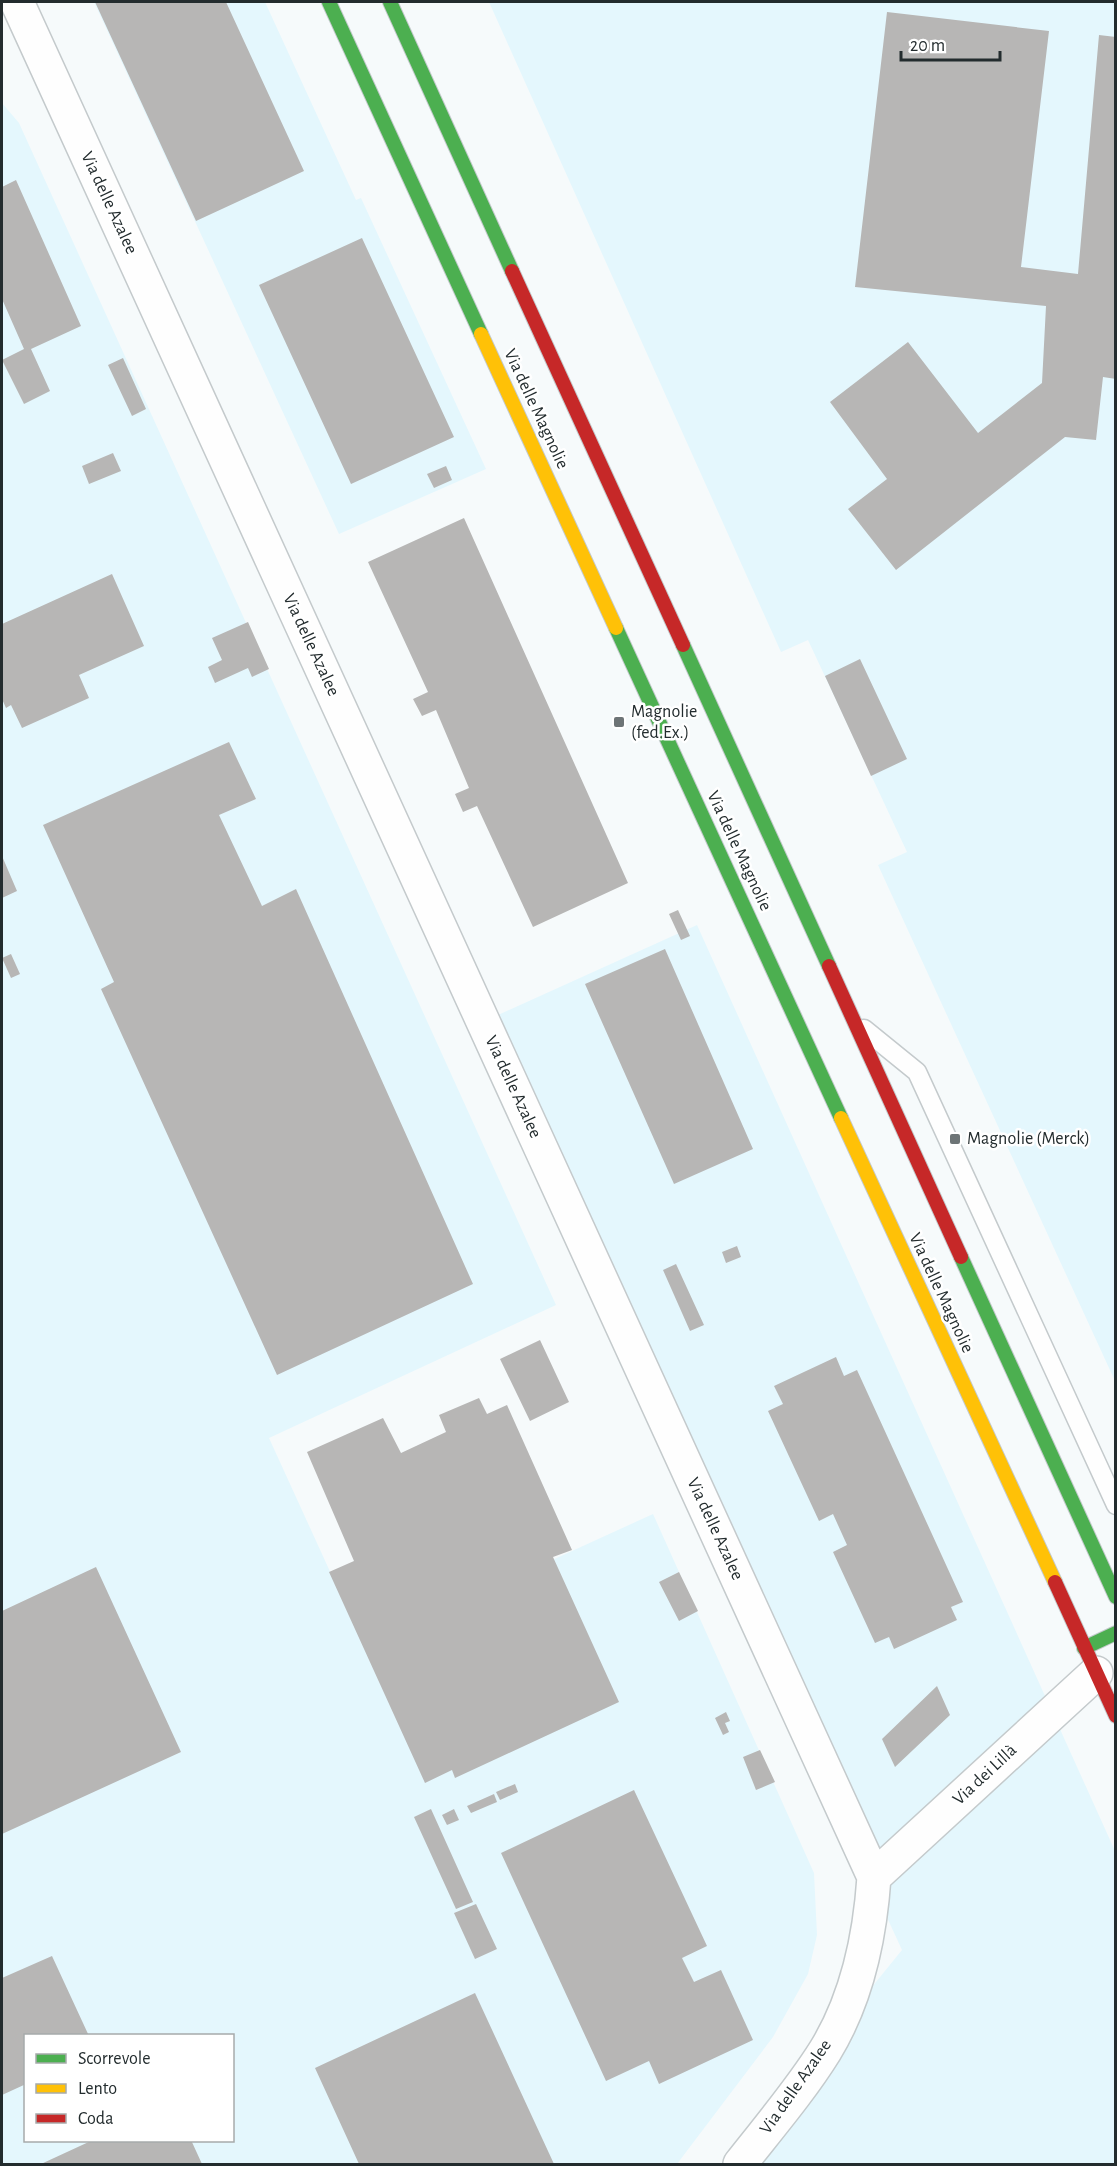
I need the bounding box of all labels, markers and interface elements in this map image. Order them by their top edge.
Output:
scale bar [901,24,1000,62]
text: 20 m [910,37,945,55]
street label: Via delle Azalee [77,149,141,257]
street label: Via delle Magnolie [500,346,572,472]
street label: Via delle Azalee [279,591,343,699]
place label: Magnolie (fed.Ex.) [631,703,697,742]
marker: Magnolie (fed.Ex.) [612,715,626,729]
street label: Via delle Magnolie [703,788,775,914]
street label: Via delle Azalee [481,1033,545,1141]
place label: Magnolie (Merck) [967,1130,1090,1148]
marker: Magnolie (Merck) [948,1132,962,1146]
street label: Via delle Magnolie [905,1230,977,1356]
street label: Via delle Azalee [683,1475,747,1583]
street label: Via dei Lillà [950,1741,1020,1809]
legend [24,2034,234,2142]
street label: Via delle Azalee [757,2036,835,2138]
text: Scorrevole [78,2050,151,2068]
text: Lento [78,2080,117,2098]
text: Coda [78,2110,113,2128]

